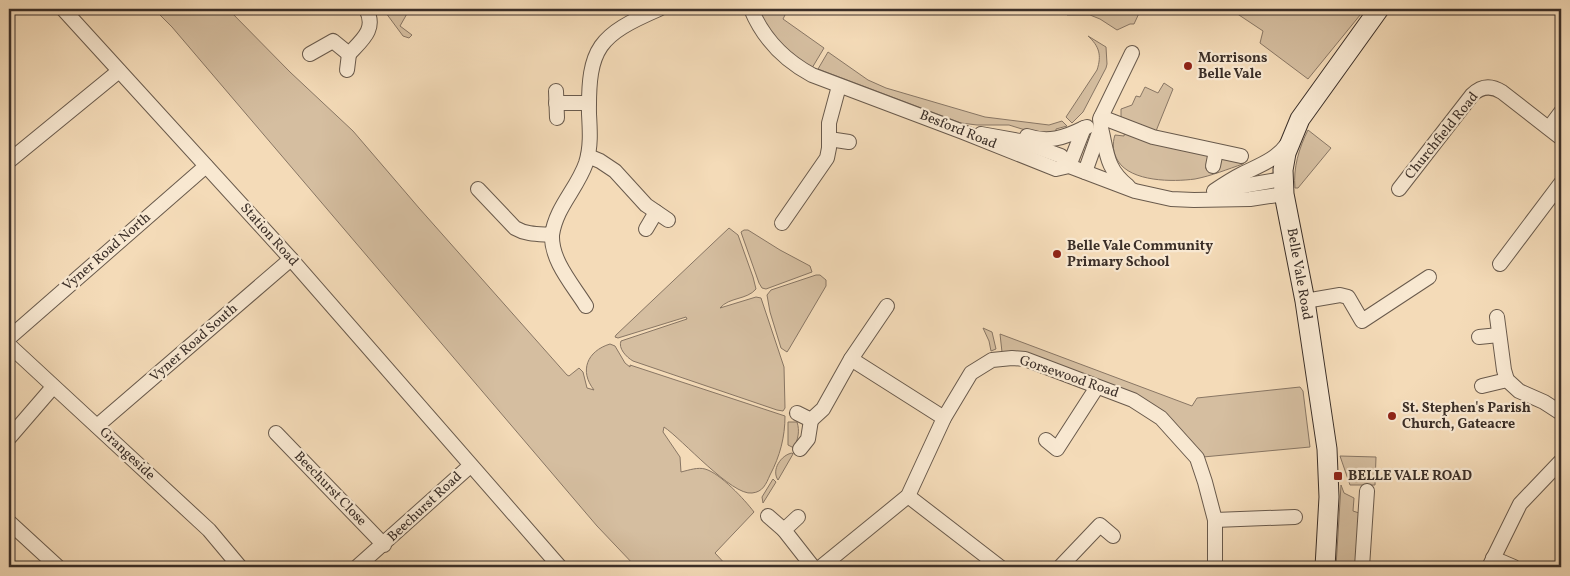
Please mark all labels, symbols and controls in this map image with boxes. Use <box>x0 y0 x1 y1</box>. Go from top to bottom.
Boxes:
place label: Morrisons Belle Vale <box>1198 49 1268 84</box>
marker: Morrisons Belle Vale <box>1182 60 1194 72</box>
street label: Churchfield Road <box>1401 88 1483 184</box>
street label: Besford Road <box>917 106 1000 154</box>
street label: Station Road <box>236 199 302 271</box>
street label: Vyner Road North <box>59 208 155 296</box>
street label: Belle Vale Road <box>1282 226 1316 322</box>
place label: Belle Vale Community Primary School <box>1067 237 1213 272</box>
marker: Belle Vale Community Primary School <box>1051 248 1063 260</box>
street label: Vyner Road South <box>146 300 242 386</box>
street label: Gorsewood Road <box>1017 351 1121 403</box>
place label: St. Stephen's Parish Church, Gateacre <box>1402 399 1531 434</box>
marker: St. Stephen's Parish Church, Gateacre <box>1386 410 1398 422</box>
street label: Grangeside <box>95 423 159 485</box>
street label: Beechurst Close <box>289 447 371 531</box>
street label: Beechurst Road <box>384 467 466 546</box>
place label: BELLE VALE ROAD <box>1348 467 1472 486</box>
marker: BELLE VALE ROAD <box>1332 470 1344 482</box>

